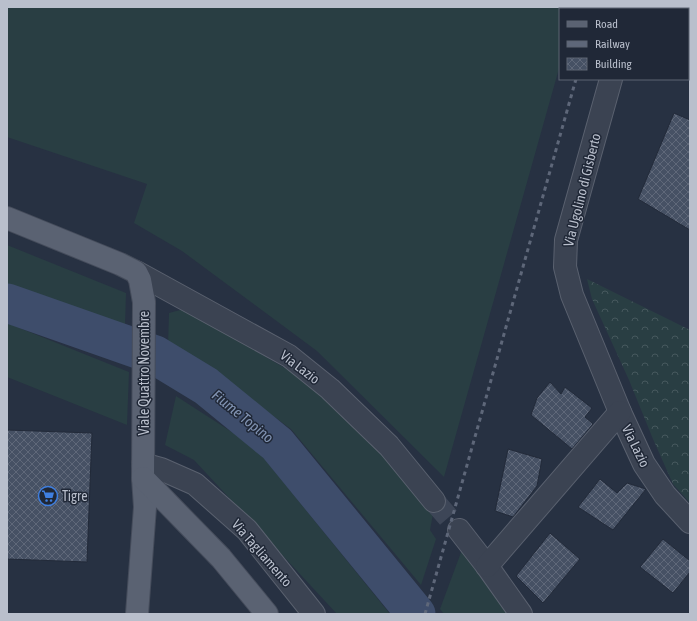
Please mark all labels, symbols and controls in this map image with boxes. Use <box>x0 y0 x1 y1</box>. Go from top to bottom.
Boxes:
legend <box>559 8 689 80</box>
text: Road <box>595 17 618 31</box>
text: Railway <box>595 37 630 51</box>
text: Building <box>595 57 633 71</box>
street label: Via Ugolino di Gisberto <box>560 132 604 248</box>
street label: Viale Quattro Novembre <box>136 311 152 435</box>
street label: Via Lazio <box>277 347 323 387</box>
water label: Fiume Topino <box>209 386 277 446</box>
street label: Via Lazio <box>619 422 653 470</box>
supermarket icon: Tigre <box>37 485 59 507</box>
place label: Tigre <box>62 488 88 504</box>
street label: Via Tagliamento <box>229 516 295 590</box>

